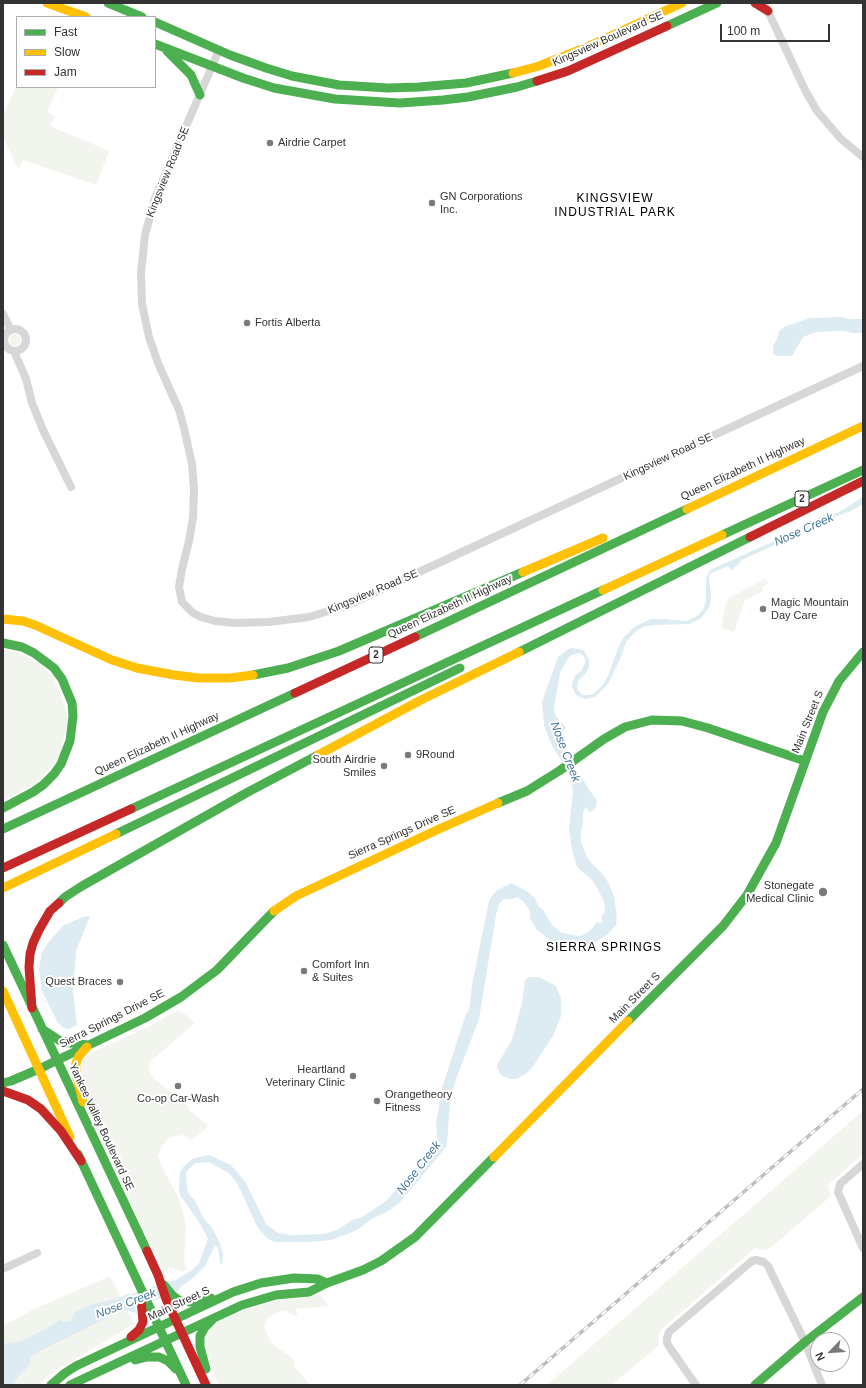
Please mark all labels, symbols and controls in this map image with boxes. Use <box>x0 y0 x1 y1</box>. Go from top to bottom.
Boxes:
street label: Kingsview Boulevard SE <box>551 9 665 69</box>
legend <box>16 16 156 88</box>
scale bar <box>722 16 832 42</box>
text: 100 m <box>727 24 760 38</box>
text: Fast <box>54 25 77 39</box>
text: Slow <box>54 45 80 59</box>
text: Jam <box>54 65 77 79</box>
street label: Kingsview Road SE <box>144 125 192 219</box>
place label: Airdrie Carpet <box>278 136 346 150</box>
marker: Airdrie Carpet <box>265 138 275 148</box>
place label: GN Corporations Inc. <box>440 190 523 216</box>
district label: KINGSVIEW INDUSTRIAL PARK <box>554 192 676 220</box>
marker: GN Corporations Inc. <box>427 198 437 208</box>
place label: Fortis Alberta <box>255 316 320 330</box>
marker: Fortis Alberta <box>242 318 252 328</box>
street label: Kingsview Road SE <box>621 431 715 483</box>
street label: Queen Elizabeth II Highway <box>679 434 807 504</box>
road number: 2 <box>795 491 809 507</box>
water label: Nose Creek <box>772 511 836 549</box>
street label: Kingsview Road SE <box>326 567 420 617</box>
street label: Queen Elizabeth II Highway <box>386 572 514 642</box>
place label: Magic Mountain Day Care <box>771 596 849 622</box>
marker: Magic Mountain Day Care <box>758 604 768 614</box>
road number: 2 <box>369 647 383 663</box>
street label: Main Street S <box>789 689 827 755</box>
street label: Queen Elizabeth II Highway <box>93 709 221 779</box>
water label: Nose Creek <box>547 720 583 784</box>
place label: 9Round <box>416 748 455 762</box>
marker: 9Round <box>403 750 413 760</box>
place label: South Airdrie Smiles <box>312 753 376 779</box>
marker: South Airdrie Smiles <box>379 761 389 771</box>
street label: Sierra Springs Drive SE <box>346 803 458 863</box>
place label: Stonegate Medical Clinic <box>746 879 814 905</box>
marker: Stonegate Medical Clinic <box>817 886 829 898</box>
district label: SIERRA SPRINGS <box>546 941 662 955</box>
place label: Comfort Inn & Suites <box>312 958 369 984</box>
marker: Comfort Inn & Suites <box>299 966 309 976</box>
street label: Main Street S <box>607 970 663 1026</box>
place label: Quest Braces <box>45 975 112 989</box>
marker: Quest Braces <box>115 977 125 987</box>
street label: Sierra Springs Drive SE <box>57 987 167 1051</box>
street label: Yankee Valley Boulevard SE <box>66 1061 136 1193</box>
place label: Heartland Veterinary Clinic <box>266 1063 345 1089</box>
marker: Heartland Veterinary Clinic <box>348 1071 358 1081</box>
marker: Co-op Car-Wash <box>173 1081 183 1091</box>
place label: Orangetheory Fitness <box>385 1088 452 1114</box>
place label: Co-op Car-Wash <box>137 1092 219 1106</box>
marker: Orangetheory Fitness <box>372 1096 382 1106</box>
water label: Nose Creek <box>394 1139 444 1197</box>
street label: Main Street S <box>146 1284 212 1324</box>
water label: Nose Creek <box>94 1286 158 1322</box>
north arrow <box>810 1332 850 1372</box>
text: N <box>813 1351 827 1363</box>

